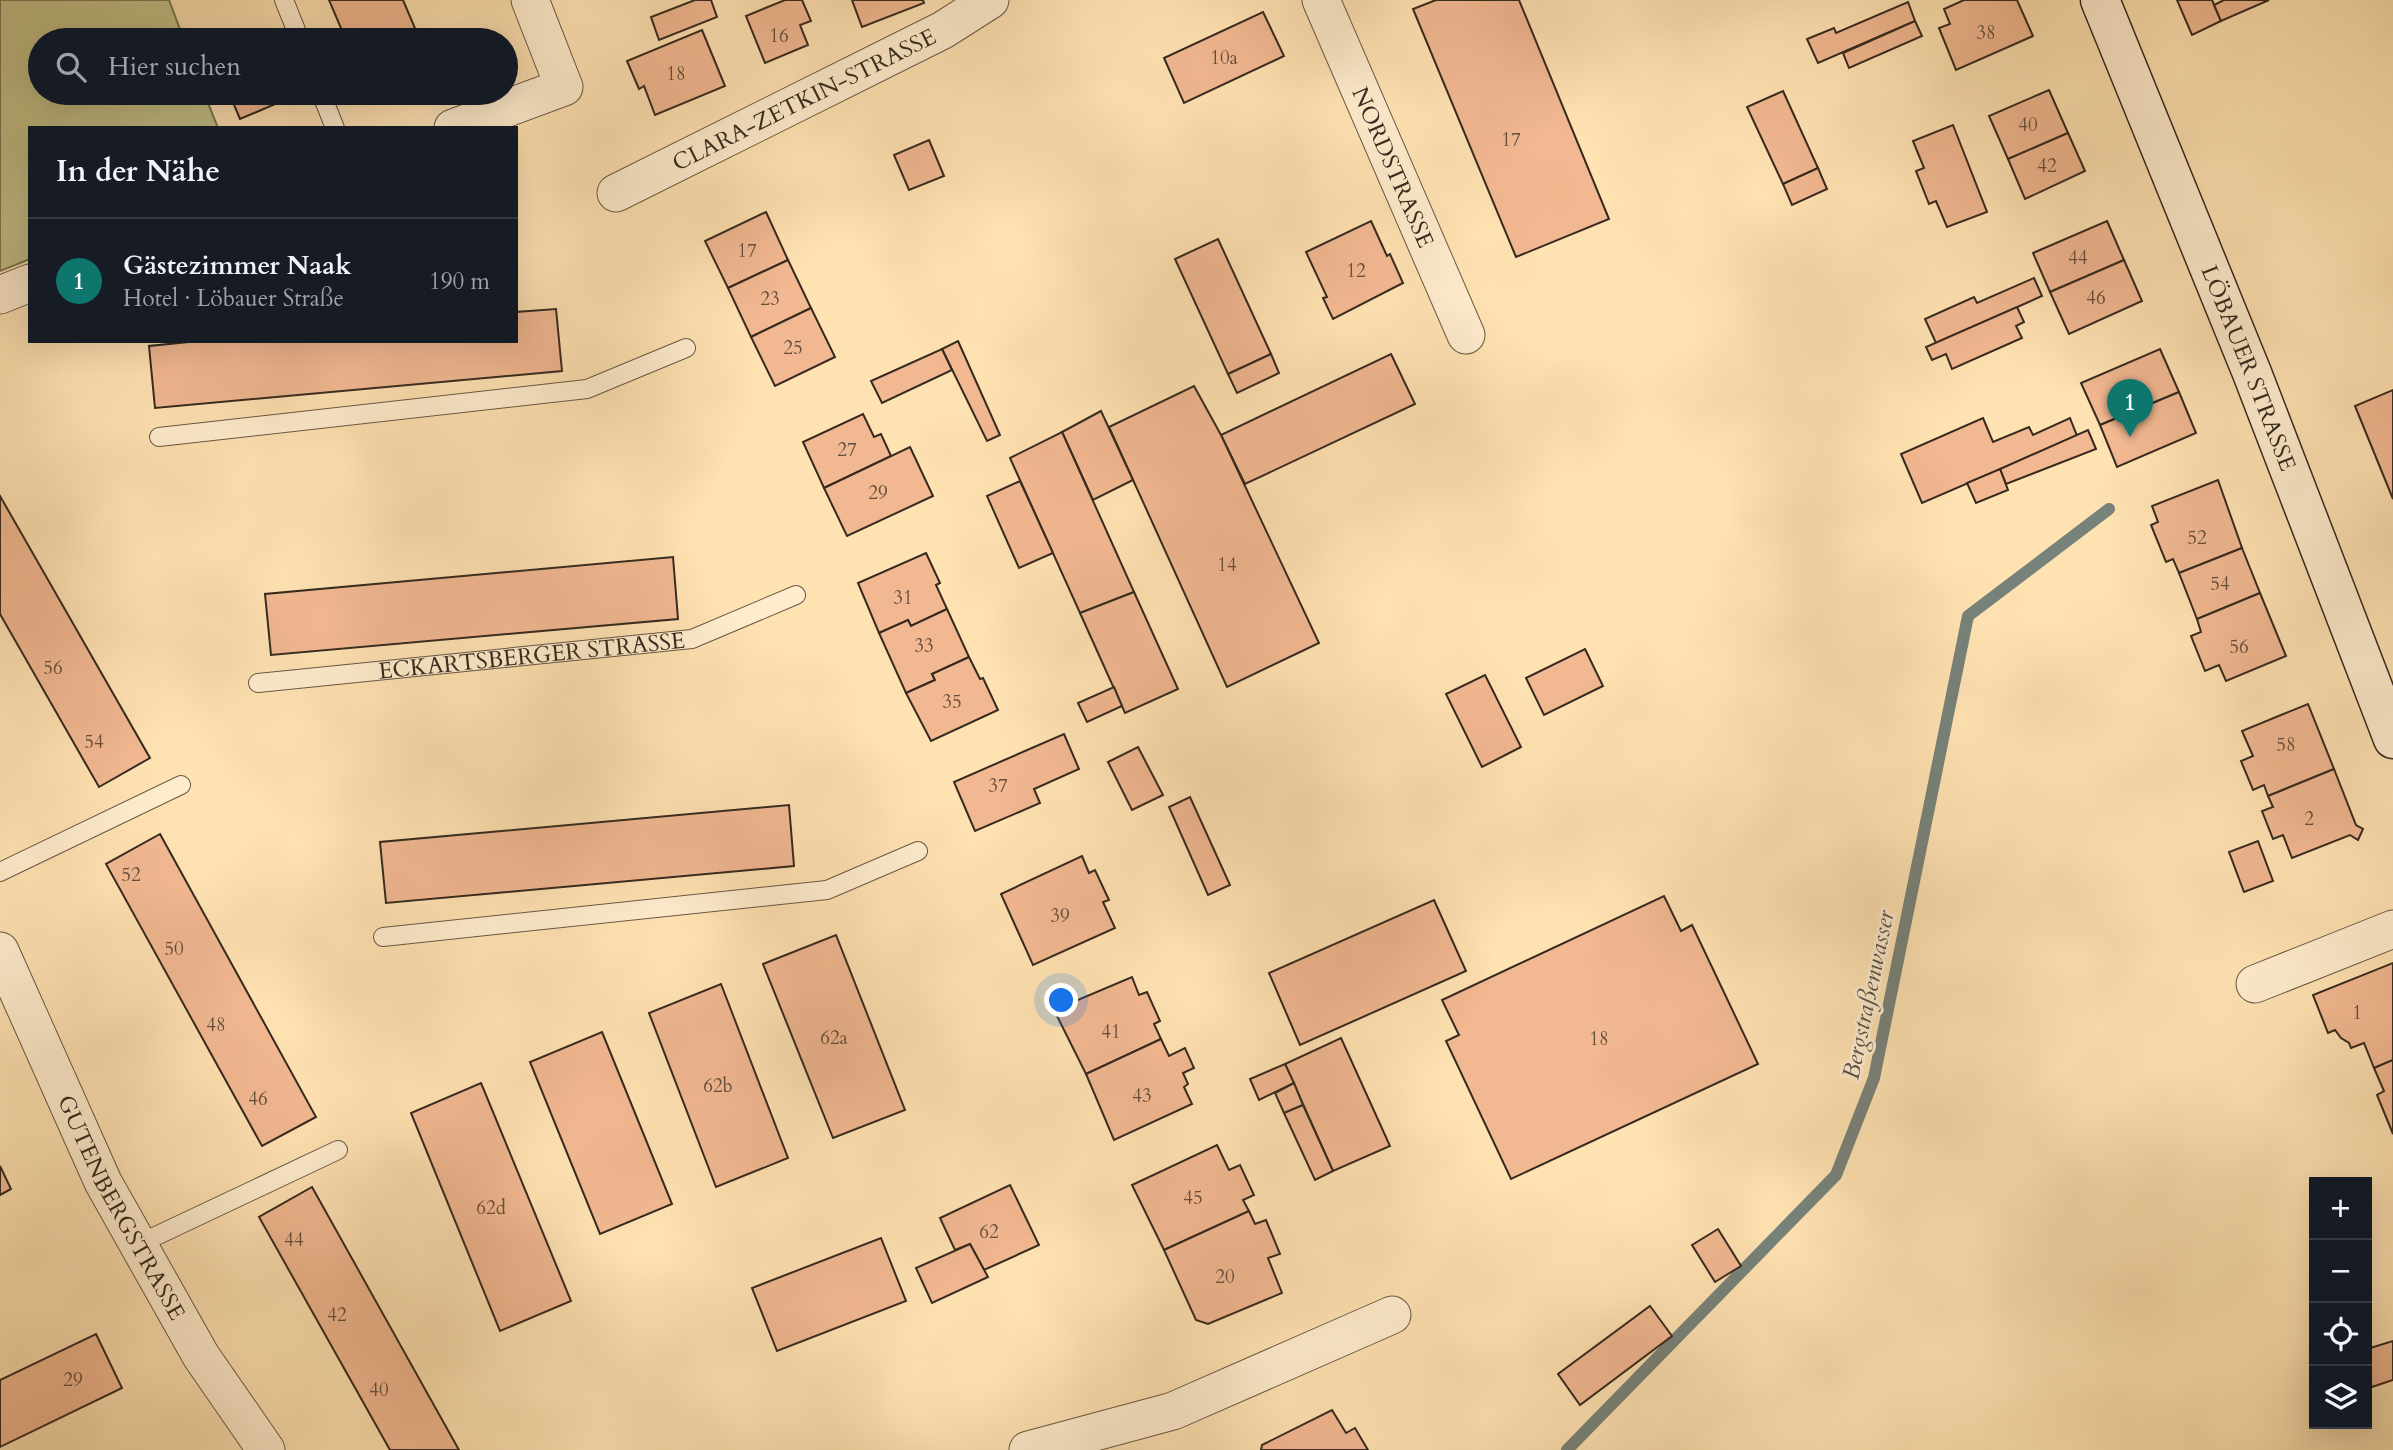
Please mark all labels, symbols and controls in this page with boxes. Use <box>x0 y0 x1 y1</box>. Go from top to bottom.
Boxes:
house number: 38 <box>1976 20 1996 46</box>
street label: CLARA-ZETKIN-STRASSE <box>667 21 941 179</box>
house number: 16 <box>769 23 789 49</box>
search box <box>28 28 518 105</box>
house number: 10a <box>1210 45 1238 71</box>
icon: search <box>52 48 90 86</box>
text: Hier suchen <box>108 49 241 84</box>
house number: 18 <box>666 61 686 87</box>
street label: NORDSTRASSE <box>1344 82 1441 252</box>
house number: 40 <box>2018 112 2038 138</box>
house number: 17 <box>1501 127 1521 153</box>
text: In der Nähe <box>56 151 220 192</box>
house number: 42 <box>2037 153 2057 179</box>
house number: 17 <box>737 238 757 264</box>
house number: 44 <box>2068 245 2088 271</box>
text: Gästezimmer Naak <box>123 248 351 283</box>
house number: 12 <box>1346 258 1366 284</box>
street label: LÖBAUER STRASSE <box>2194 261 2303 476</box>
text: 1 <box>73 266 85 297</box>
text: 190 m <box>429 266 490 297</box>
text: Hotel · Löbauer Straße <box>123 283 344 314</box>
house number: 46 <box>2086 285 2106 311</box>
house number: 23 <box>760 286 780 312</box>
house number: 25 <box>783 335 803 361</box>
pin: 1 <box>2107 379 2153 437</box>
house number: 27 <box>837 437 857 463</box>
house number: 29 <box>868 480 888 506</box>
house number: 52 <box>2187 525 2207 551</box>
house number: 14 <box>1217 552 1237 578</box>
house number: 54 <box>2210 571 2230 597</box>
house number: 31 <box>893 585 913 611</box>
street label: ECKARTSBERGER STRASSE <box>377 625 686 687</box>
house number: 33 <box>914 633 934 659</box>
house number: 56 <box>2229 634 2249 660</box>
house number: 56 <box>43 655 63 681</box>
house number: 35 <box>942 689 962 715</box>
house number: 54 <box>84 729 104 755</box>
house number: 58 <box>2276 732 2296 758</box>
house number: 37 <box>988 773 1008 799</box>
house number: 2 <box>2304 806 2314 832</box>
house number: 52 <box>121 862 141 888</box>
house number: 39 <box>1050 903 1070 929</box>
water label: Bergstraßenwasser <box>1834 906 1903 1083</box>
house number: 50 <box>164 936 184 962</box>
your location <box>1044 983 1078 1017</box>
house number: 1 <box>2352 1000 2362 1026</box>
house number: 48 <box>206 1012 226 1038</box>
house number: 41 <box>1101 1019 1121 1045</box>
house number: 62a <box>820 1025 848 1051</box>
house number: 18 <box>1589 1026 1609 1052</box>
house number: 62b <box>703 1073 733 1099</box>
house number: 43 <box>1132 1083 1152 1109</box>
house number: 46 <box>248 1086 268 1112</box>
street label: GUTENBERGSTRASSE <box>50 1090 193 1326</box>
map controls <box>2309 1177 2372 1429</box>
button: + <box>2309 1177 2372 1240</box>
house number: 45 <box>1183 1185 1203 1211</box>
house number: 62d <box>476 1195 506 1221</box>
house number: 62 <box>979 1219 999 1245</box>
house number: 44 <box>284 1227 304 1253</box>
button: − <box>2309 1240 2372 1303</box>
house number: 20 <box>1215 1264 1235 1290</box>
house number: 42 <box>327 1302 347 1328</box>
button: locate <box>2309 1303 2372 1366</box>
button: layers <box>2309 1366 2372 1429</box>
house number: 29 <box>63 1367 83 1393</box>
house number: 40 <box>369 1377 389 1403</box>

